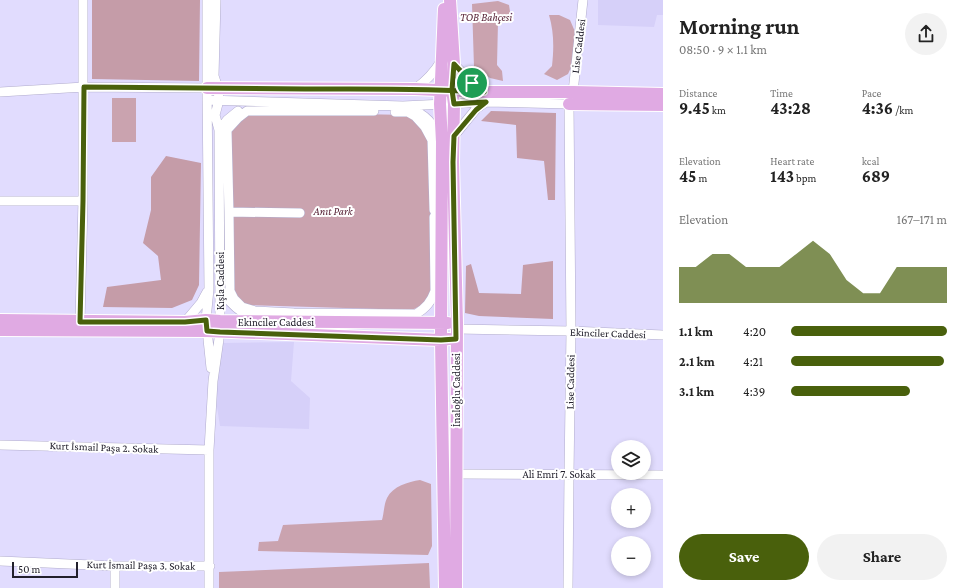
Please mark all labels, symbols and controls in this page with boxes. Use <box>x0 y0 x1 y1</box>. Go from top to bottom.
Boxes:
park label: TOB Bahçesi <box>460 11 512 24</box>
button: share <box>905 13 947 55</box>
text: Morning run <box>679 14 799 39</box>
street label: Lise Caddesi <box>569 18 587 74</box>
text: 08:50 · 9 × 1.1 km <box>679 42 767 57</box>
pin <box>455 66 489 100</box>
icon: arrive <box>461 72 483 94</box>
text: Distance <box>679 87 717 99</box>
text: Time <box>770 87 793 99</box>
text: Pace <box>862 87 881 99</box>
text: 9.45 <box>679 99 710 118</box>
text: 43:28 <box>770 99 811 118</box>
text: 4:36 <box>862 99 893 118</box>
text: km <box>710 104 726 116</box>
text: /km <box>893 104 913 116</box>
text: Elevation <box>679 155 721 167</box>
text: Heart rate <box>770 155 814 167</box>
text: kcal <box>862 155 879 167</box>
text: 45 <box>679 167 696 186</box>
text: 143 <box>770 167 794 186</box>
text: 689 <box>862 167 890 186</box>
text: m <box>696 172 707 184</box>
text: bpm <box>794 172 816 184</box>
park label: Anıt Park <box>312 205 354 217</box>
text: Elevation <box>679 212 728 227</box>
text: 167–171 m <box>897 212 947 227</box>
street label: Kışla Caddesi <box>214 252 227 310</box>
street label: Ekinciler Caddesi <box>238 316 314 328</box>
text: 1.1 km <box>679 324 713 339</box>
text: 4:20 <box>743 324 766 339</box>
street label: Ekinciler Caddesi <box>570 326 646 340</box>
street label: İnaloğlu Caddesi <box>450 353 463 427</box>
street label: Lise Caddesi <box>564 354 576 409</box>
text: 2.1 km <box>679 354 715 369</box>
text: 4:21 <box>743 354 763 369</box>
text: 3.1 km <box>679 384 714 399</box>
text: 4:39 <box>743 384 765 399</box>
street label: Kurt İsmail Paşa 2. Sokak <box>49 439 159 456</box>
map controls <box>611 440 651 576</box>
button: layers <box>611 440 651 480</box>
street label: Ali Emri 7. Sokak <box>522 468 596 480</box>
button: + <box>611 488 651 528</box>
button: Save <box>679 534 809 580</box>
button: Share <box>817 534 947 580</box>
button: − <box>611 536 651 576</box>
street label: Kurt İsmail Paşa 3. Sokak <box>87 558 196 573</box>
scale bar <box>12 560 78 579</box>
text: 50 m <box>18 563 40 575</box>

